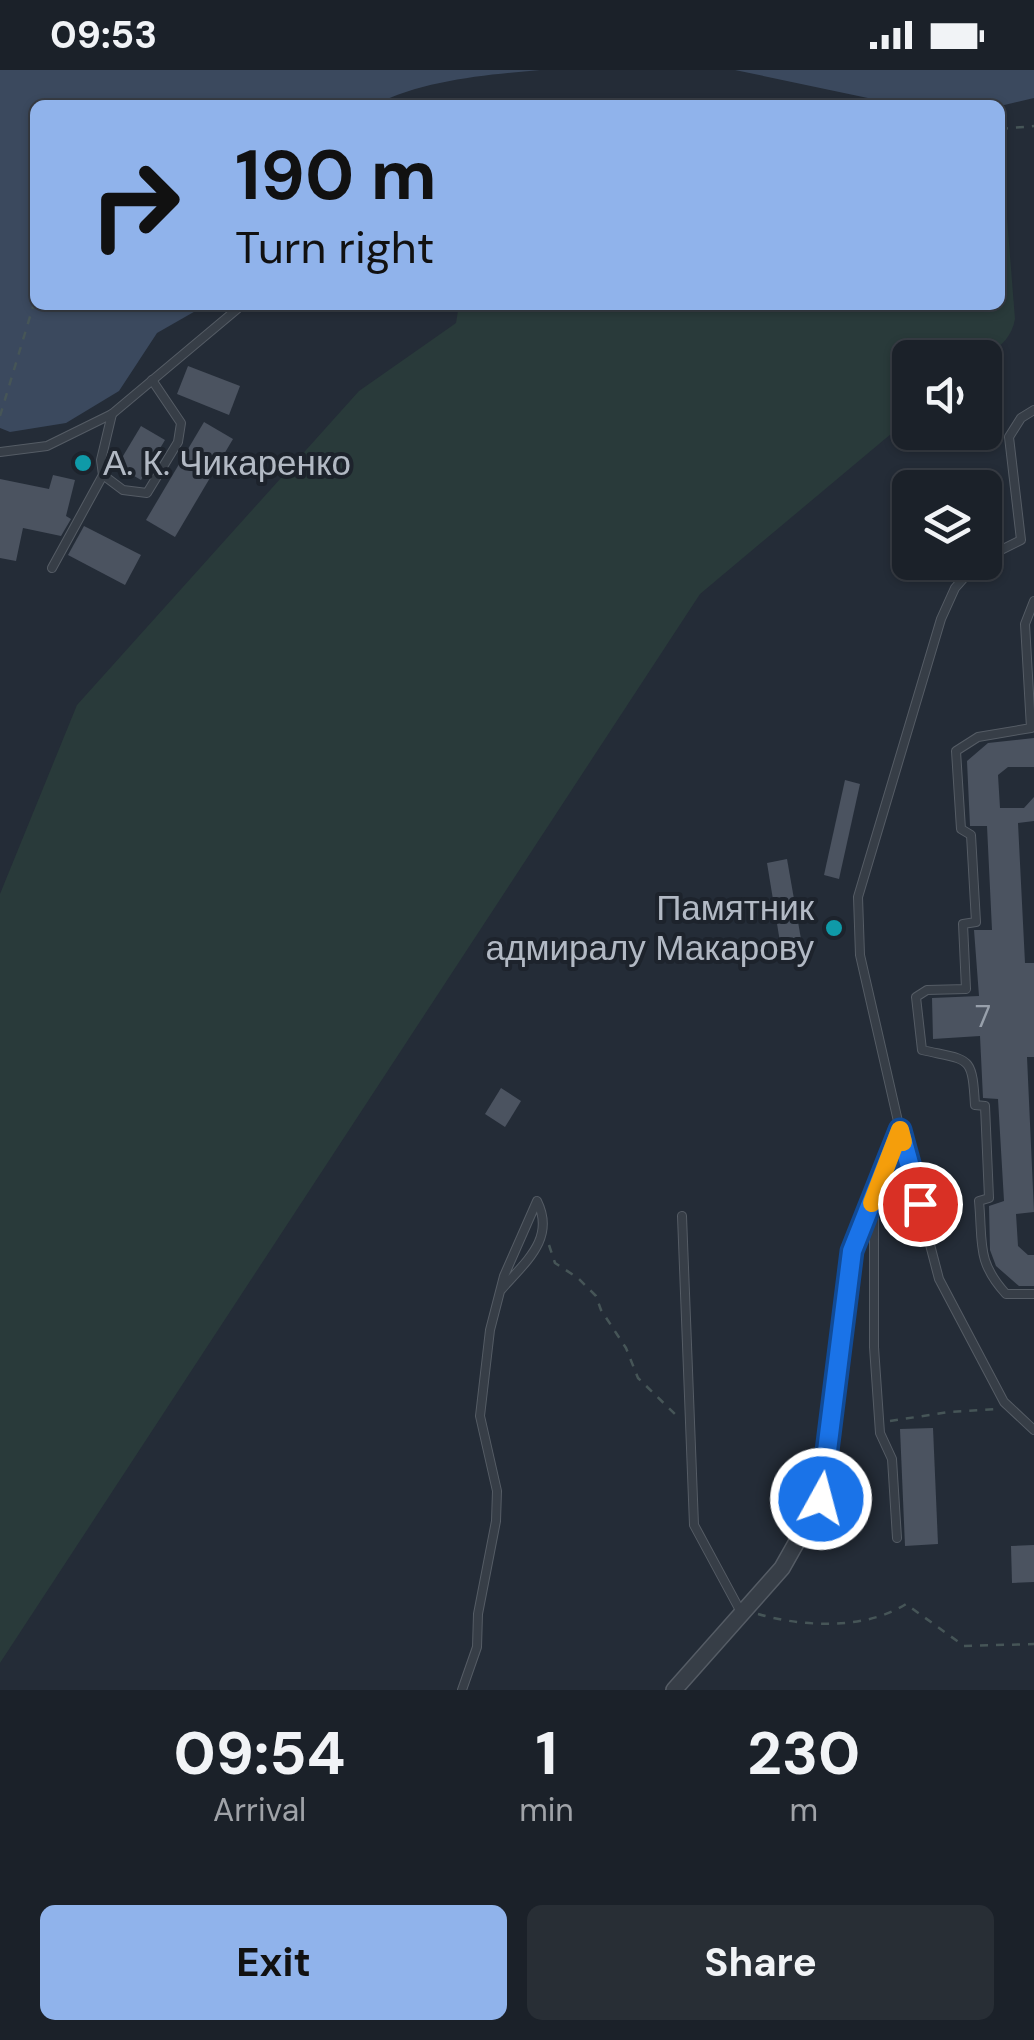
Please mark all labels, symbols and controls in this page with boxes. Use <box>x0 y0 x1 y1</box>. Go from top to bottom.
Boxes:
text: 09:53 <box>50 10 157 60</box>
text: 190 m <box>235 130 437 221</box>
icon: right <box>70 140 200 270</box>
text: Turn right <box>235 218 434 277</box>
map controls <box>892 340 1002 580</box>
button: sound <box>892 340 1002 450</box>
place label: А. К. Чикаренко <box>103 440 351 486</box>
marker: А. К. Чикаренко <box>72 452 94 474</box>
button: layers <box>892 470 1002 580</box>
place label: Памятник адмиралу Макарову <box>486 885 815 971</box>
marker: Памятник адмиралу Макарову <box>823 917 845 939</box>
house number: 7 <box>975 997 991 1036</box>
pin <box>878 1162 963 1247</box>
icon: arrive <box>893 1177 948 1232</box>
position arrow <box>769 1447 873 1551</box>
text: 09:54 <box>174 1714 346 1793</box>
text: 1 <box>535 1714 557 1793</box>
text: 230 <box>747 1714 860 1793</box>
text: Arrival <box>213 1789 306 1831</box>
text: min <box>519 1789 574 1831</box>
text: m <box>790 1789 818 1831</box>
button: Exit <box>40 1905 507 2020</box>
button: Share <box>527 1905 994 2020</box>

